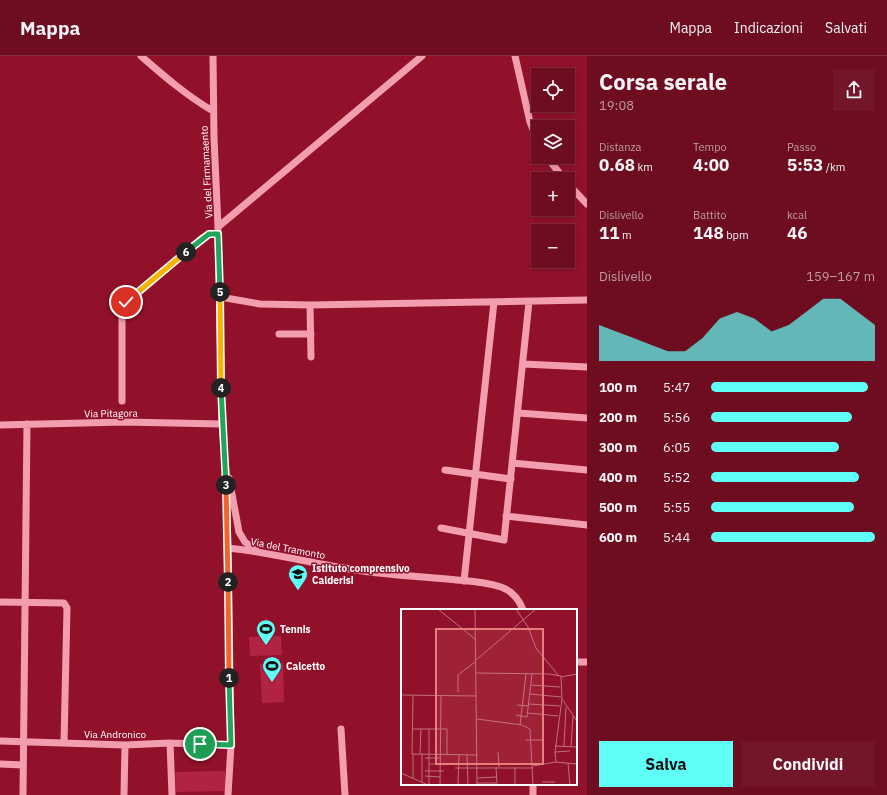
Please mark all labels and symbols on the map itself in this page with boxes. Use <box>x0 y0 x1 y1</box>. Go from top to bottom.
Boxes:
street label: Via del Firmamaento <box>198 125 215 219</box>
pin: 6 <box>176 242 196 262</box>
pin: 5 <box>210 282 230 302</box>
pin <box>109 285 143 319</box>
pin: 4 <box>211 378 231 398</box>
street label: Via Pitagora <box>84 407 139 420</box>
pin: 3 <box>216 475 236 495</box>
street label: Via del Tramonto <box>249 535 327 562</box>
place label: Istituto comprensivo Calderisi <box>312 562 410 587</box>
school or university icon: Istituto comprensivo Calderisi <box>287 563 309 591</box>
pin: 2 <box>218 572 238 592</box>
inset map <box>401 609 577 785</box>
sports icon: Tennis <box>255 618 277 646</box>
place label: Tennis <box>280 623 311 636</box>
sports icon: Calcetto <box>261 655 283 683</box>
place label: Calcetto <box>286 660 326 673</box>
pin: 1 <box>219 668 239 688</box>
pin <box>183 727 217 761</box>
street label: Via Andronico <box>84 728 146 741</box>

